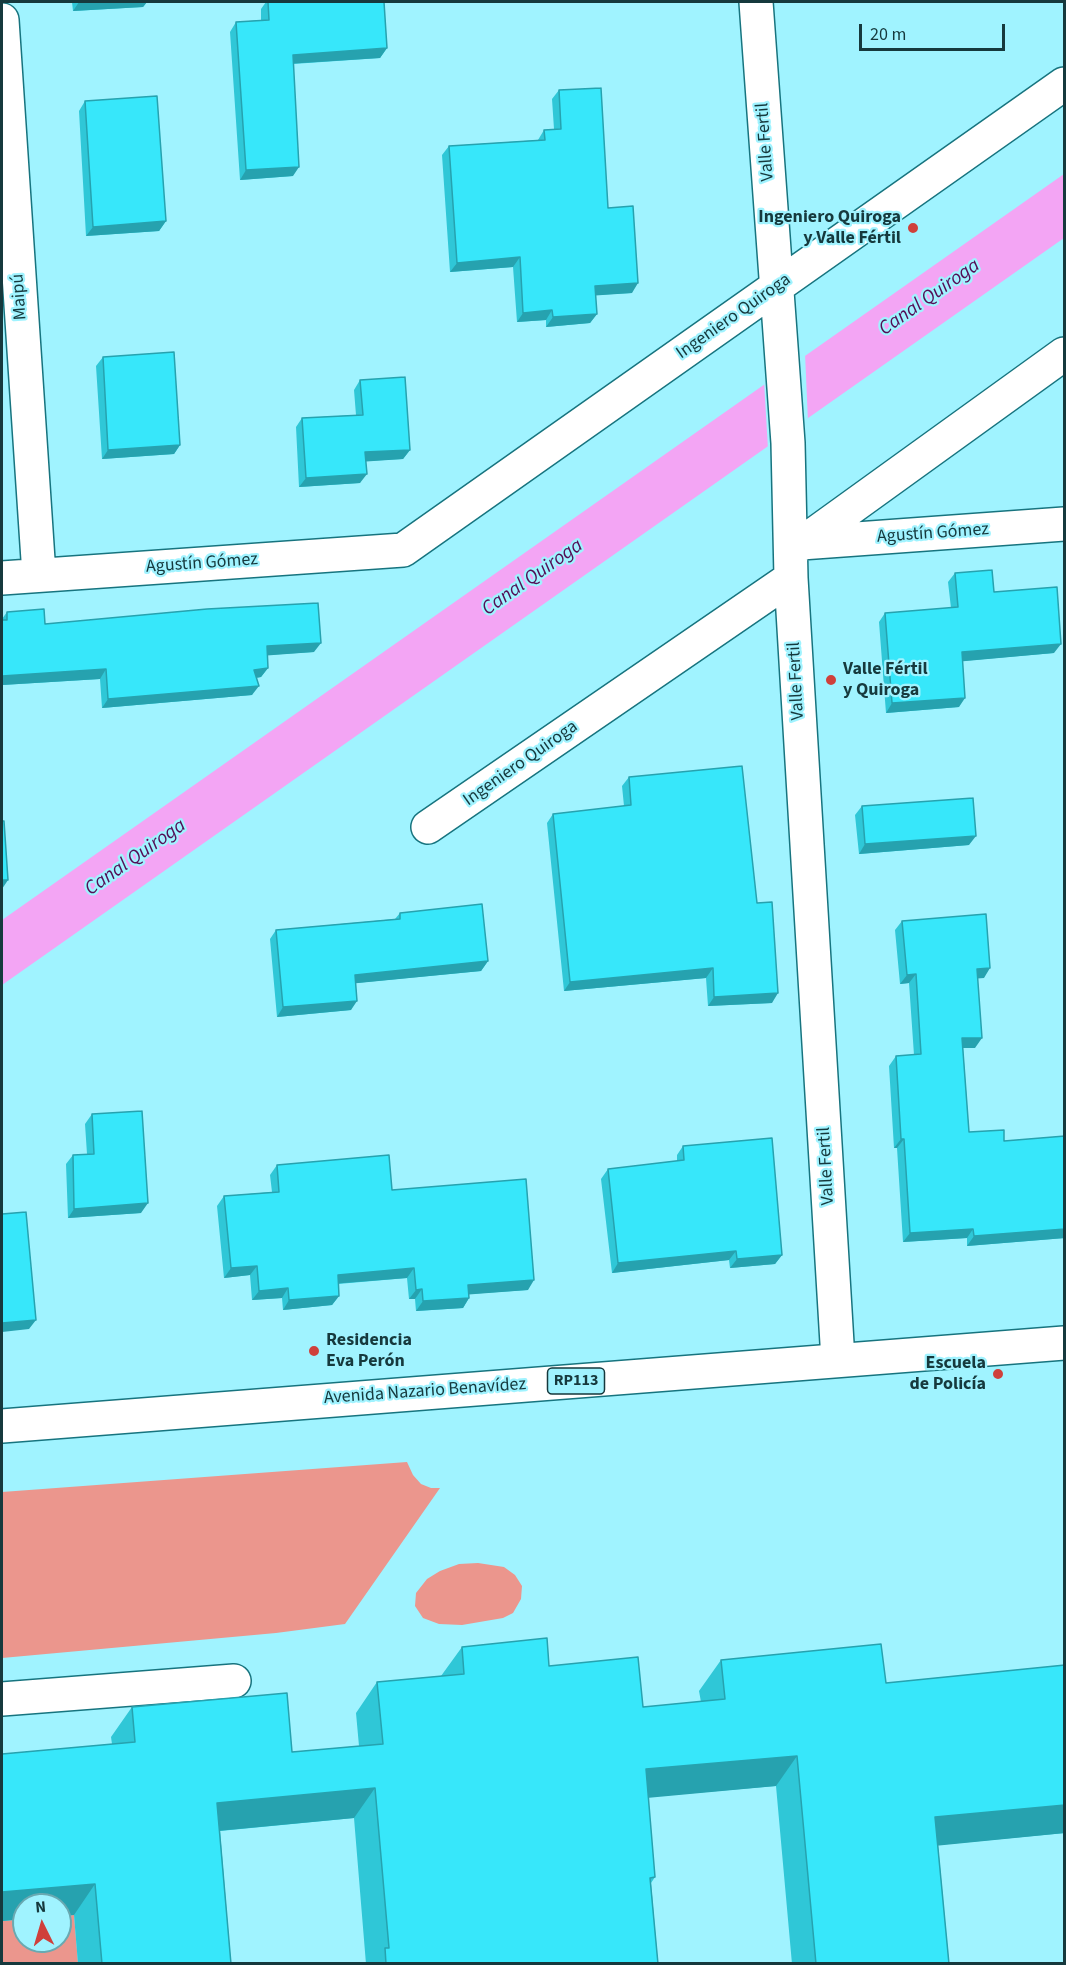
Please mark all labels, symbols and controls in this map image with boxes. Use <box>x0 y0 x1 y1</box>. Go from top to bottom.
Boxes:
scale bar <box>862 12 1008 50</box>
text: 20 m <box>870 22 906 47</box>
street label: Valle Fertil <box>752 102 780 182</box>
place label: Ingeniero Quiroga y Valle Fértil <box>758 207 901 250</box>
marker: Ingeniero Quiroga y Valle Fértil <box>906 221 920 235</box>
water label: Canal Quiroga <box>875 254 985 342</box>
street label: Ingeniero Quiroga <box>673 269 795 365</box>
street label: Maipú <box>8 273 32 321</box>
street label: Agustín Gómez <box>876 519 990 549</box>
water label: Canal Quiroga <box>478 534 588 622</box>
street label: Agustín Gómez <box>145 549 259 579</box>
street label: Valle Fertil <box>784 641 810 721</box>
place label: Valle Fértil y Quiroga <box>843 659 928 702</box>
marker: Valle Fértil y Quiroga <box>824 673 838 687</box>
street label: Ingeniero Quiroga <box>460 716 582 812</box>
water label: Canal Quiroga <box>81 814 191 902</box>
street label: Valle Fertil <box>814 1126 840 1206</box>
place label: Residencia Eva Perón <box>326 1330 412 1372</box>
marker: Residencia Eva Perón <box>307 1344 321 1358</box>
place label: Escuela de Policía <box>909 1353 986 1396</box>
marker: Escuela de Policía <box>991 1367 1005 1381</box>
road number: RP113 <box>548 1368 604 1394</box>
street label: Avenida Nazario Benavídez <box>323 1374 527 1410</box>
north arrow <box>12 1893 72 1953</box>
text: N <box>34 1896 47 1918</box>

